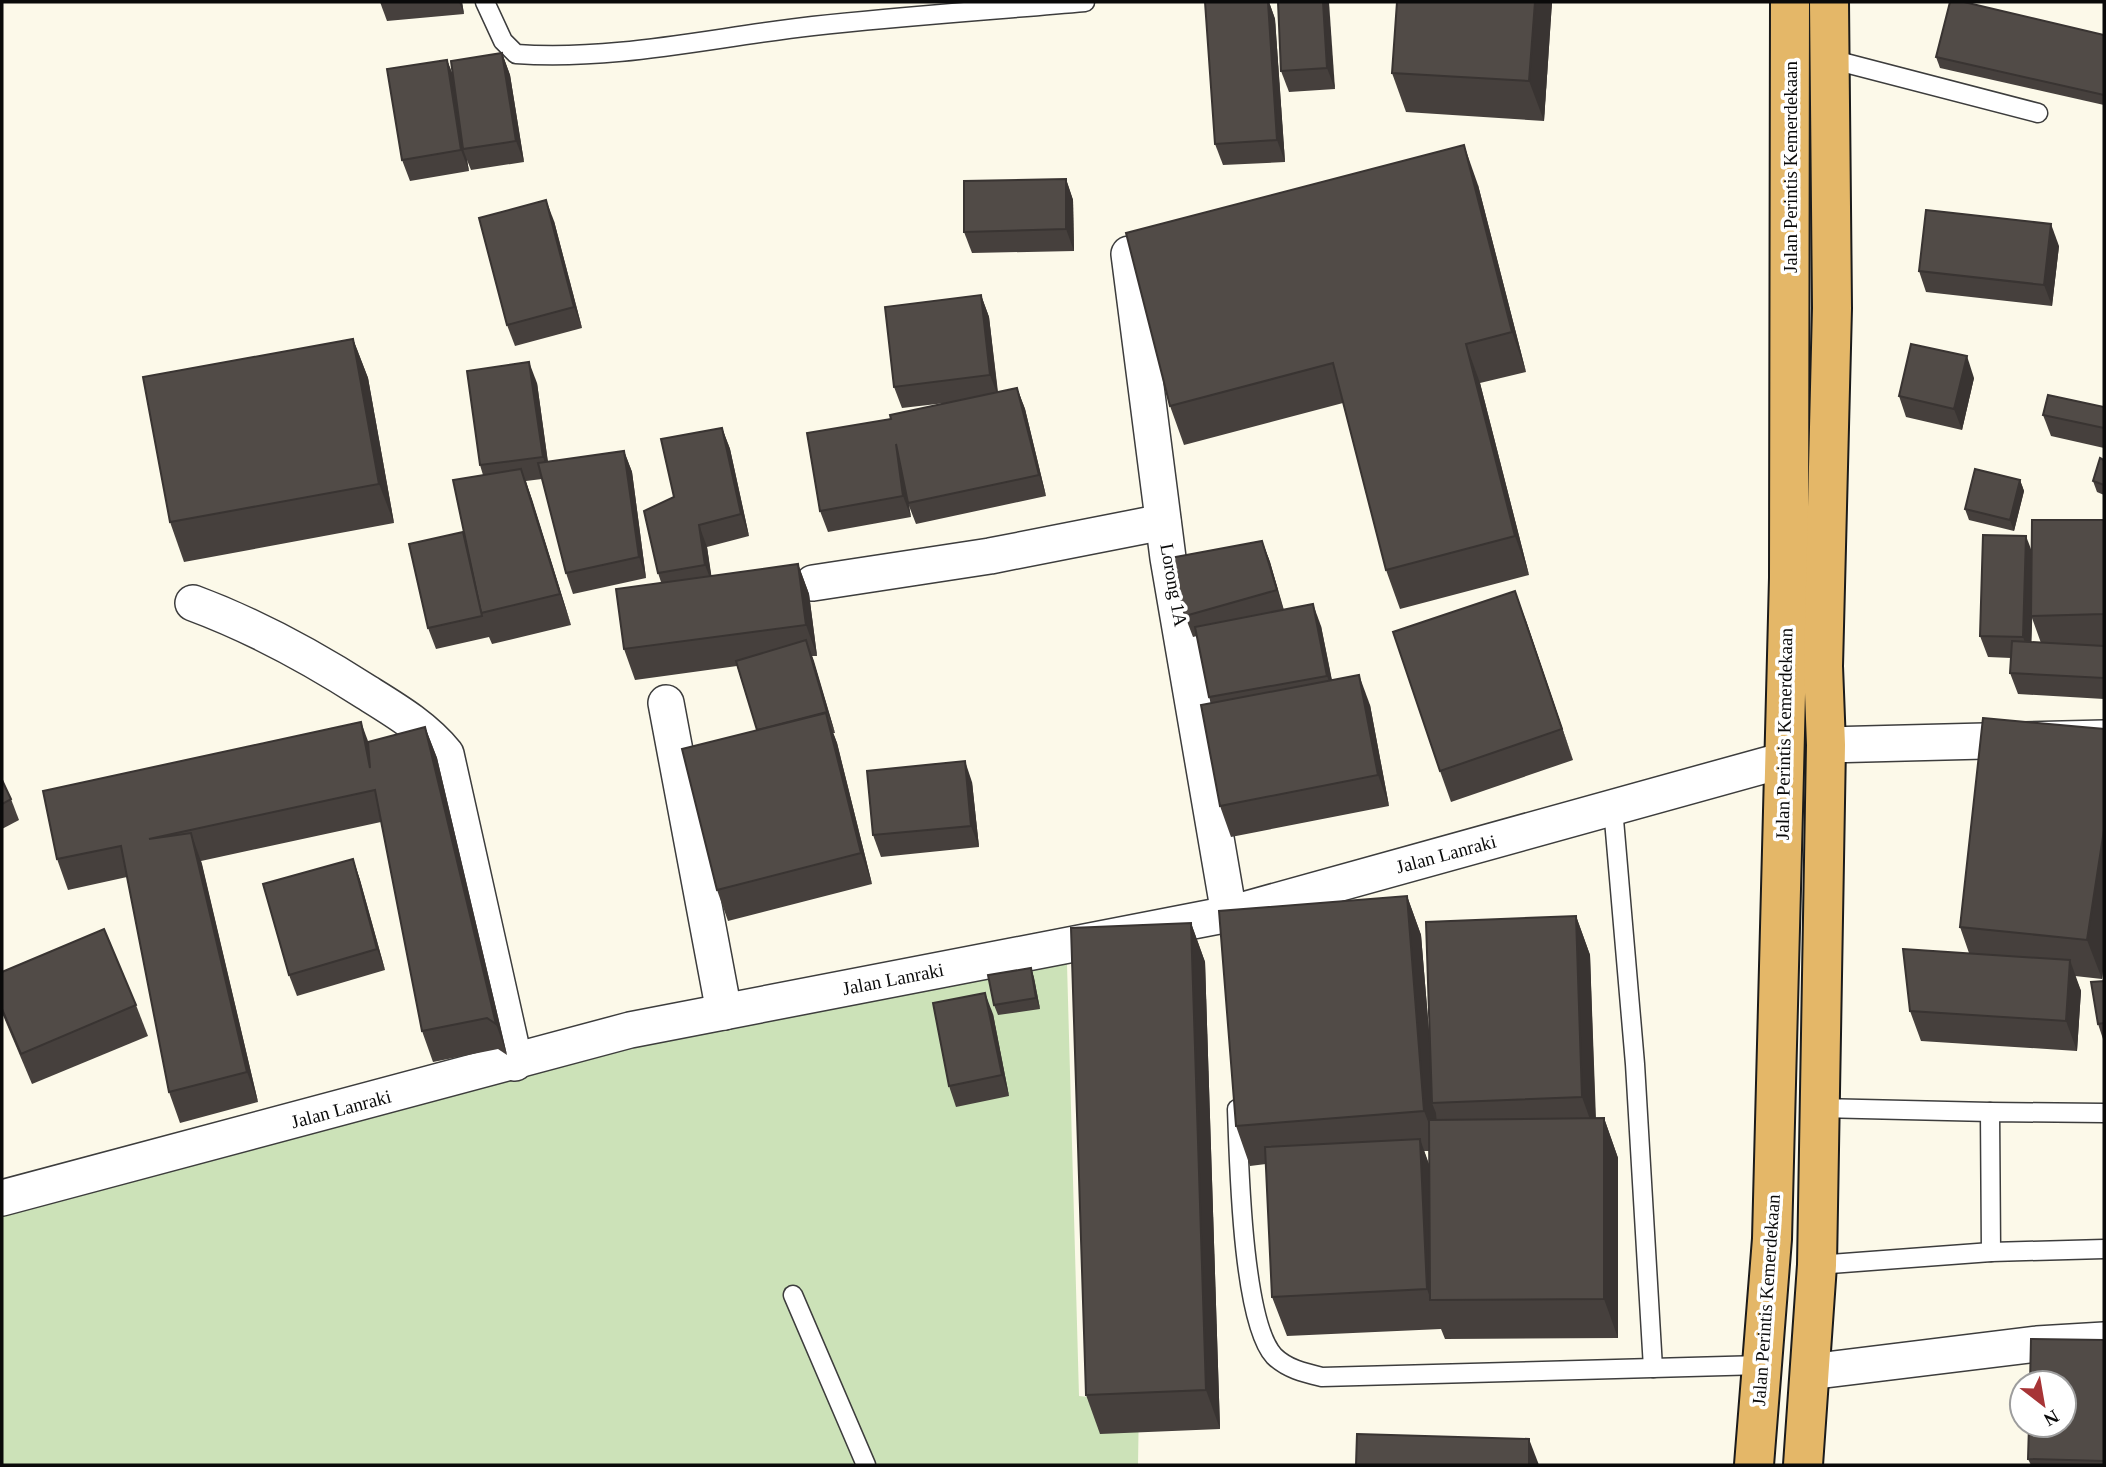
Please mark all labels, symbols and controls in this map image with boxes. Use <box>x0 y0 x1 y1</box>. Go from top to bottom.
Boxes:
street label: Jalan Perintis Kemerdekaan <box>1780 60 1801 273</box>
street label: Lorong 1A <box>1156 542 1192 628</box>
street label: Jalan Perintis Kemerdekaan <box>1772 627 1796 840</box>
street label: Jalan Lanraki <box>1394 831 1498 877</box>
street label: Jalan Lanraki <box>841 959 945 999</box>
street label: Jalan Lanraki <box>289 1086 393 1132</box>
street label: Jalan Perintis Kemerdekaan <box>1748 1193 1784 1407</box>
north arrow <box>2008 1369 2078 1439</box>
text: N <box>2040 1406 2063 1431</box>

